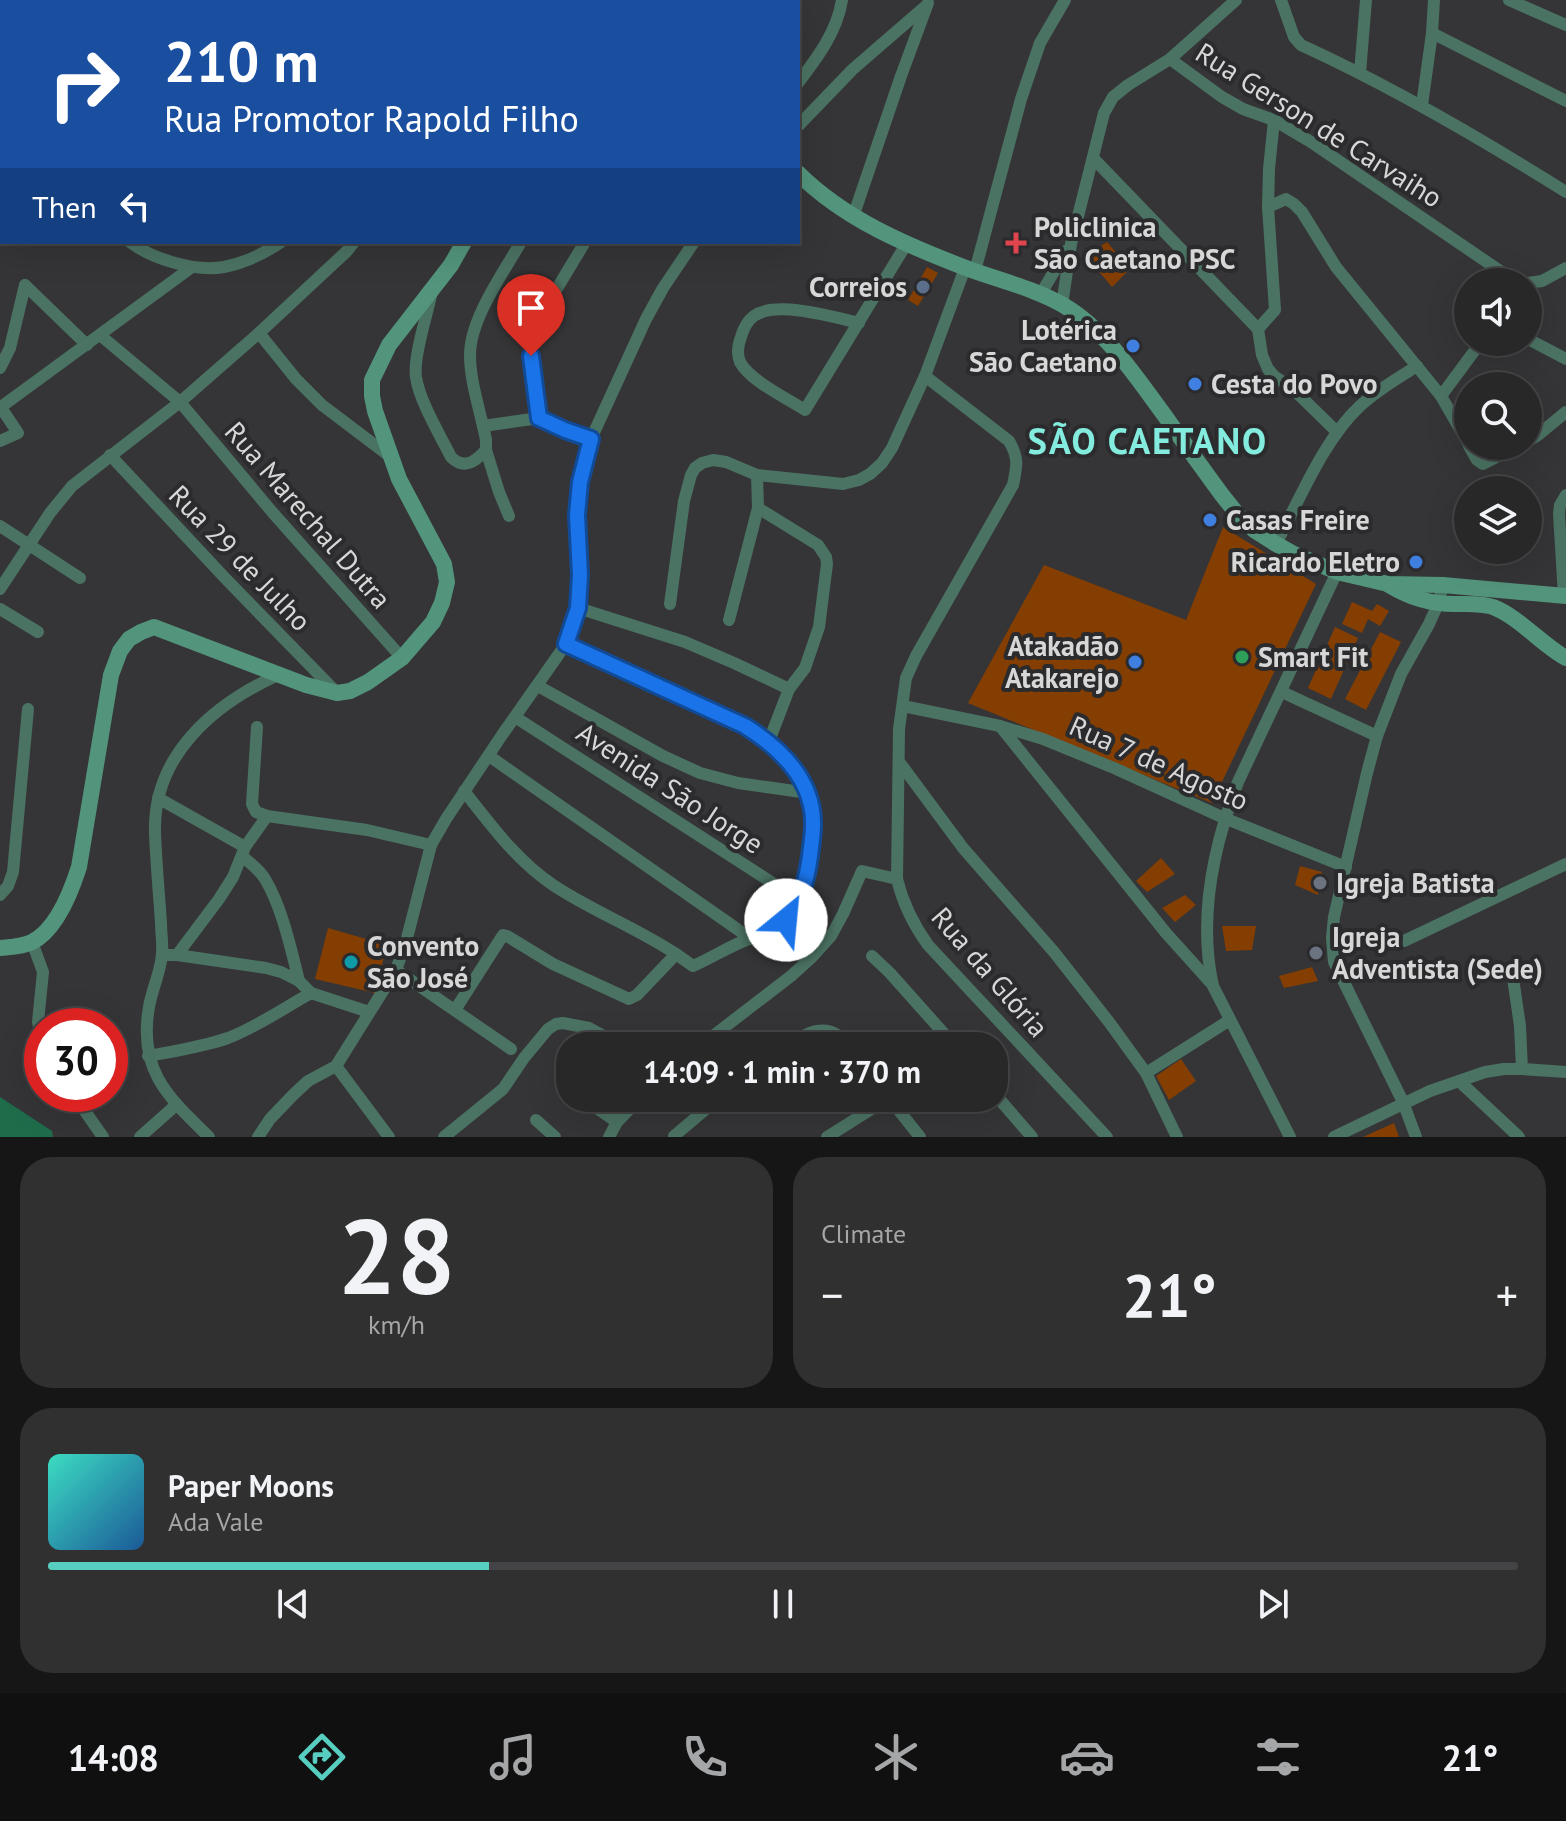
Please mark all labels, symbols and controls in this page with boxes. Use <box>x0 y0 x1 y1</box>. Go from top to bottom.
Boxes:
text: 210 m <box>164 25 319 97</box>
icon: right <box>32 32 136 136</box>
street label: Rua Gerson de Carvaiho <box>1189 34 1450 216</box>
text: Rua Promotor Rapold Filho <box>164 95 579 142</box>
icon: left <box>113 184 157 228</box>
text: Then <box>32 187 97 226</box>
place label: Policlinica São Caetano PSC <box>1034 208 1236 277</box>
marker: Policlinica São Caetano PSC <box>1005 232 1027 254</box>
place label: Correios <box>809 268 907 305</box>
map controls <box>1454 268 1542 564</box>
button: sound <box>1454 268 1542 356</box>
pin <box>497 274 565 356</box>
marker: Correios <box>914 278 932 296</box>
icon: arrive <box>509 286 553 330</box>
place label: Lotérica São Caetano <box>969 311 1117 380</box>
marker: Lotérica São Caetano <box>1124 337 1142 355</box>
place label: Cesta do Povo <box>1211 365 1378 402</box>
button: search <box>1454 372 1542 460</box>
marker: Cesta do Povo <box>1186 375 1204 393</box>
street label: Rua Marechal Dutra <box>217 413 400 616</box>
district label: SÃO CAETANO <box>1028 417 1268 464</box>
button: layers <box>1454 476 1542 564</box>
street label: Rua 29 de Julho <box>161 477 319 639</box>
place label: Casas Freire <box>1226 501 1370 538</box>
marker: Casas Freire <box>1201 511 1219 529</box>
place label: Ricardo Eletro <box>1231 543 1400 580</box>
marker: Ricardo Eletro <box>1407 553 1425 571</box>
place label: Atakadão Atakarejo <box>1005 627 1119 696</box>
place label: Smart Fit <box>1258 638 1369 675</box>
marker: Smart Fit <box>1233 648 1251 666</box>
marker: Atakadão Atakarejo <box>1126 653 1144 671</box>
street label: Rua 7 de Agosto <box>1064 707 1254 818</box>
street label: Avenida São Jorge <box>570 713 771 862</box>
place label: Igreja Batista <box>1336 864 1495 901</box>
marker: Igreja Batista <box>1311 874 1329 892</box>
position arrow <box>744 878 828 962</box>
street label: Rua da Glória <box>924 899 1057 1044</box>
place label: Igreja Adventista (Sede) <box>1332 918 1543 987</box>
place label: Convento São José <box>367 927 479 996</box>
marker: Igreja Adventista (Sede) <box>1307 944 1325 962</box>
marker: Convento São José <box>342 953 360 971</box>
speed limit sign: 30 <box>24 1008 128 1112</box>
text: 14:09 · 1 min · 370 m <box>643 1052 921 1091</box>
text: 28 <box>338 1188 455 1323</box>
text: Climate <box>821 1217 906 1250</box>
text: 21° <box>1122 1256 1217 1334</box>
text: − <box>821 1266 843 1323</box>
text: + <box>1496 1266 1518 1323</box>
text: km/h <box>368 1308 425 1341</box>
text: Paper Moons <box>168 1466 334 1505</box>
text: Ada Vale <box>168 1505 263 1538</box>
icon: previous <box>271 1582 315 1626</box>
icon: pause <box>761 1582 805 1626</box>
icon: next <box>1251 1582 1295 1626</box>
icon: directions <box>294 1729 350 1785</box>
icon: music <box>485 1729 541 1785</box>
icon: phone <box>677 1729 733 1785</box>
icon: climate <box>868 1729 924 1785</box>
icon: car <box>1059 1729 1115 1785</box>
icon: filters <box>1250 1729 1306 1785</box>
text: 14:08 <box>68 1734 159 1781</box>
text: 21° <box>1442 1734 1498 1781</box>

